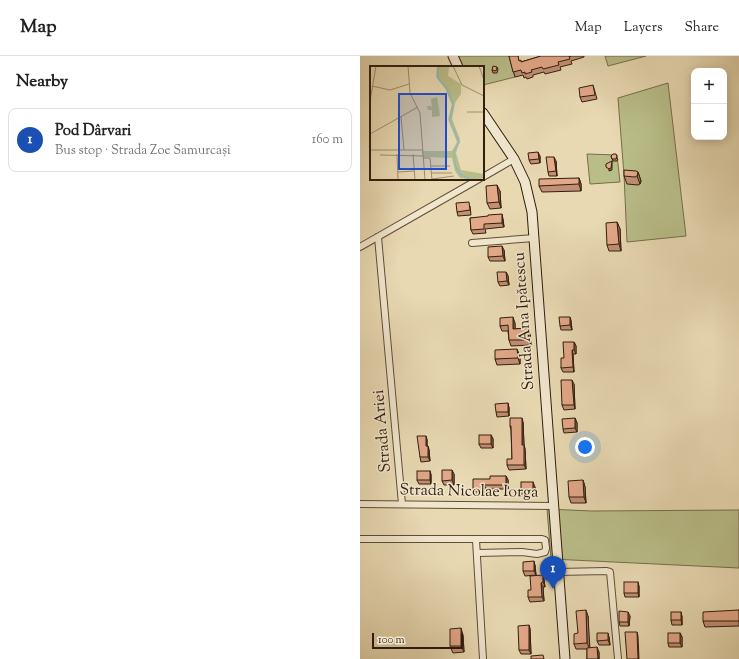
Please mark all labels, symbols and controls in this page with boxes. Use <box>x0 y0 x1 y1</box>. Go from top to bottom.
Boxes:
text: Map <box>20 14 57 41</box>
text: Map <box>575 18 602 38</box>
text: Layers <box>624 18 662 38</box>
text: Share <box>684 18 719 38</box>
inset map <box>370 66 484 180</box>
map controls <box>691 68 727 140</box>
button: + <box>691 68 727 104</box>
text: Nearby <box>16 70 68 94</box>
button: − <box>691 104 727 140</box>
text: Pod Dârvari <box>55 121 131 142</box>
text: 1 <box>28 131 32 149</box>
text: 160 m <box>312 131 343 149</box>
text: Bus stop · Strada Zoe Samurcași <box>55 142 231 160</box>
street label: Strada Ana Ipătescu <box>509 251 541 391</box>
street label: Strada Ariei <box>368 388 398 473</box>
your location <box>575 437 595 457</box>
street label: Strada Nicolae Iorga <box>399 479 539 505</box>
pin: 1 <box>540 556 566 589</box>
scale bar <box>372 631 463 650</box>
text: 100 m <box>378 632 405 648</box>

